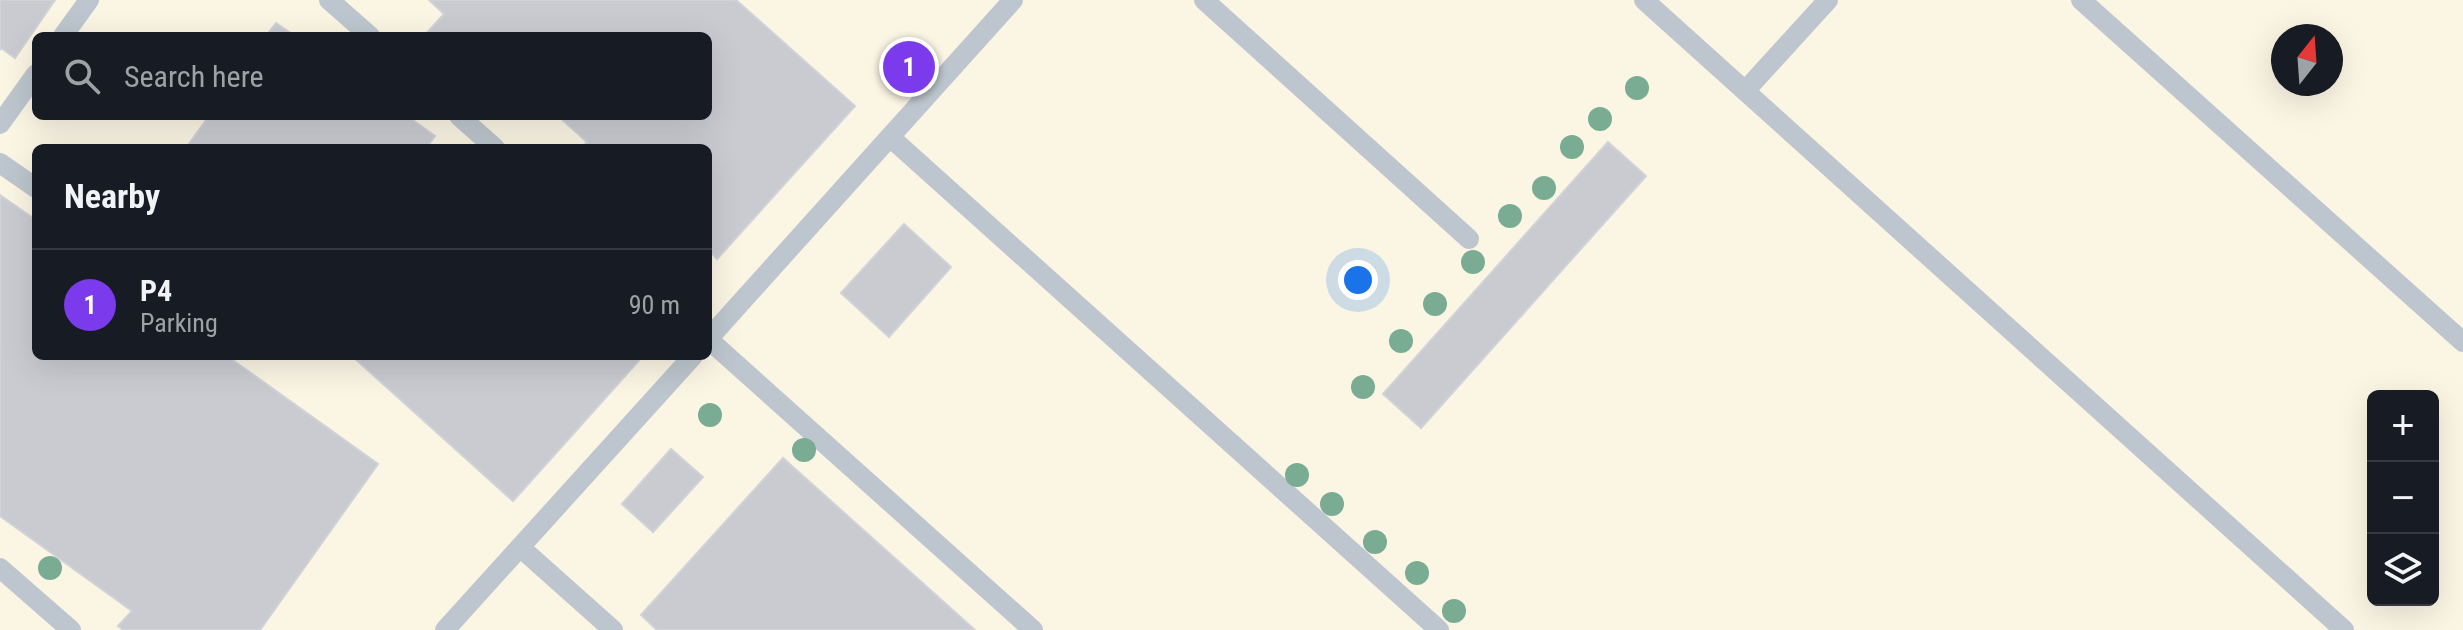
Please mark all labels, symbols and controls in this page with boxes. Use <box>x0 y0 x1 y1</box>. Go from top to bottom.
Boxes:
north arrow <box>2271 24 2343 96</box>
search box <box>32 32 712 120</box>
pin: 1 <box>883 37 935 97</box>
icon: search <box>60 54 104 98</box>
text: Search here <box>124 59 264 94</box>
text: Nearby <box>64 176 160 216</box>
your location <box>1338 260 1378 300</box>
text: P4 <box>140 273 172 308</box>
text: 1 <box>83 290 97 320</box>
text: 90 m <box>629 290 680 320</box>
text: Parking <box>140 308 218 338</box>
map controls <box>2367 390 2439 606</box>
button: + <box>2367 390 2439 462</box>
button: − <box>2367 462 2439 534</box>
button: layers <box>2367 534 2439 606</box>

